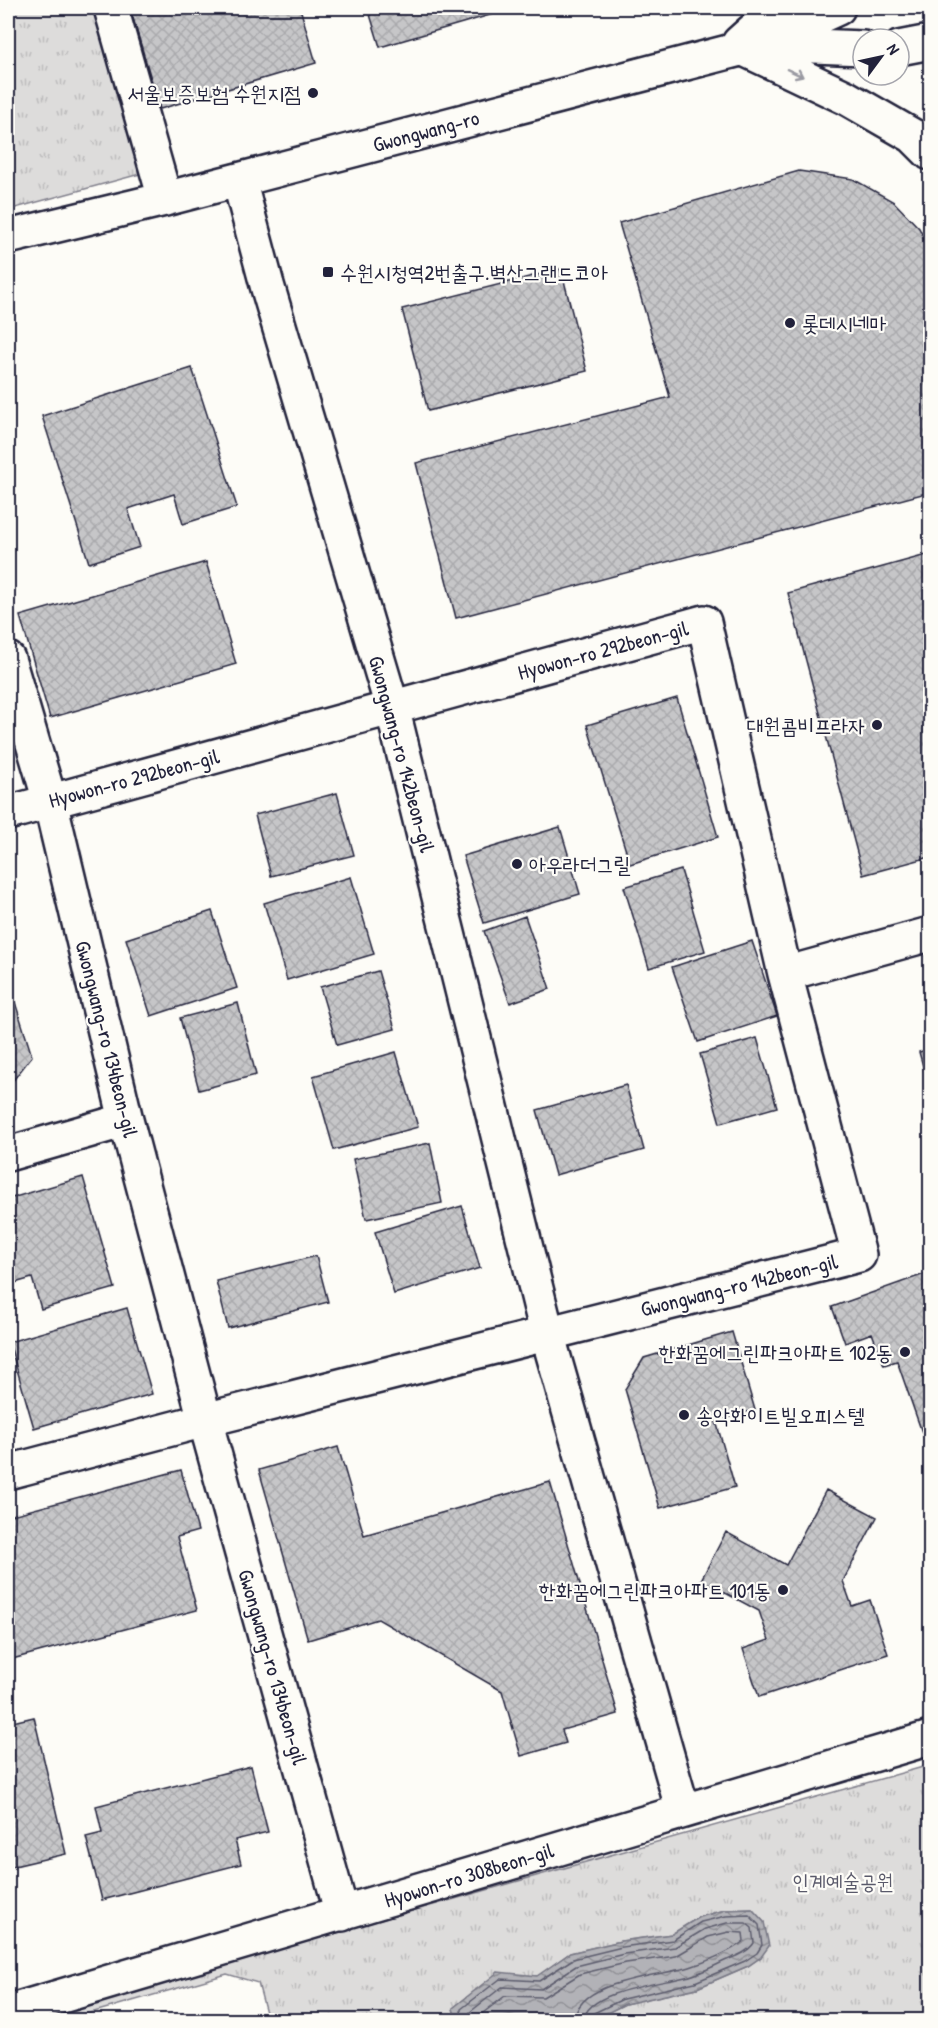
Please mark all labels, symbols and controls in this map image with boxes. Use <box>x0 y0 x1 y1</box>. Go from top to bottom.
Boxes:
north arrow <box>851 27 911 87</box>
text: N <box>882 39 905 59</box>
one-way arrow <box>785 68 803 80</box>
place label: 서울보증보험 수원지점 <box>127 79 301 108</box>
marker: 서울보증보험 수원지점 <box>306 86 320 100</box>
street label: Gwongwang-ro <box>370 103 482 159</box>
place label: 수원시청역2번출구.벽산그랜드코아 <box>340 258 608 287</box>
marker: 수원시청역2번출구.벽산그랜드코아 <box>321 265 335 279</box>
place label: 롯데시네마 <box>802 309 887 338</box>
marker: 롯데시네마 <box>783 316 797 330</box>
street label: Hyowon-ro 292beon-gil <box>515 613 692 687</box>
street label: Gwongwang-ro 142beon-gil <box>362 653 442 856</box>
place label: 대원콤비프라자 <box>747 711 865 740</box>
marker: 대원콤비프라자 <box>870 718 884 732</box>
street label: Hyowon-ro 292beon-gil <box>46 741 223 815</box>
place label: 아우라더그릴 <box>529 850 630 879</box>
marker: 아우라더그릴 <box>510 857 524 871</box>
street label: Gwongwang-ro 134beon-gil <box>69 938 146 1141</box>
street label: Gwongwang-ro 142beon-gil <box>637 1246 841 1324</box>
place label: 한화꿈에그린파크아파트 102동 <box>659 1338 893 1367</box>
marker: 한화꿈에그린파크아파트 102동 <box>898 1345 912 1359</box>
place label: 송악화이트빌오피스텔 <box>696 1401 865 1430</box>
marker: 송악화이트빌오피스텔 <box>677 1408 691 1422</box>
street label: Gwongwang-ro 134beon-gil <box>231 1566 315 1768</box>
place label: 한화꿈에그린파크아파트 101동 <box>539 1576 771 1605</box>
marker: 한화꿈에그린파크아파트 101동 <box>776 1583 790 1597</box>
street label: Hyowon-ro 308beon-gil <box>381 1835 558 1915</box>
park label: 인계예술공원 <box>792 1867 894 1896</box>

